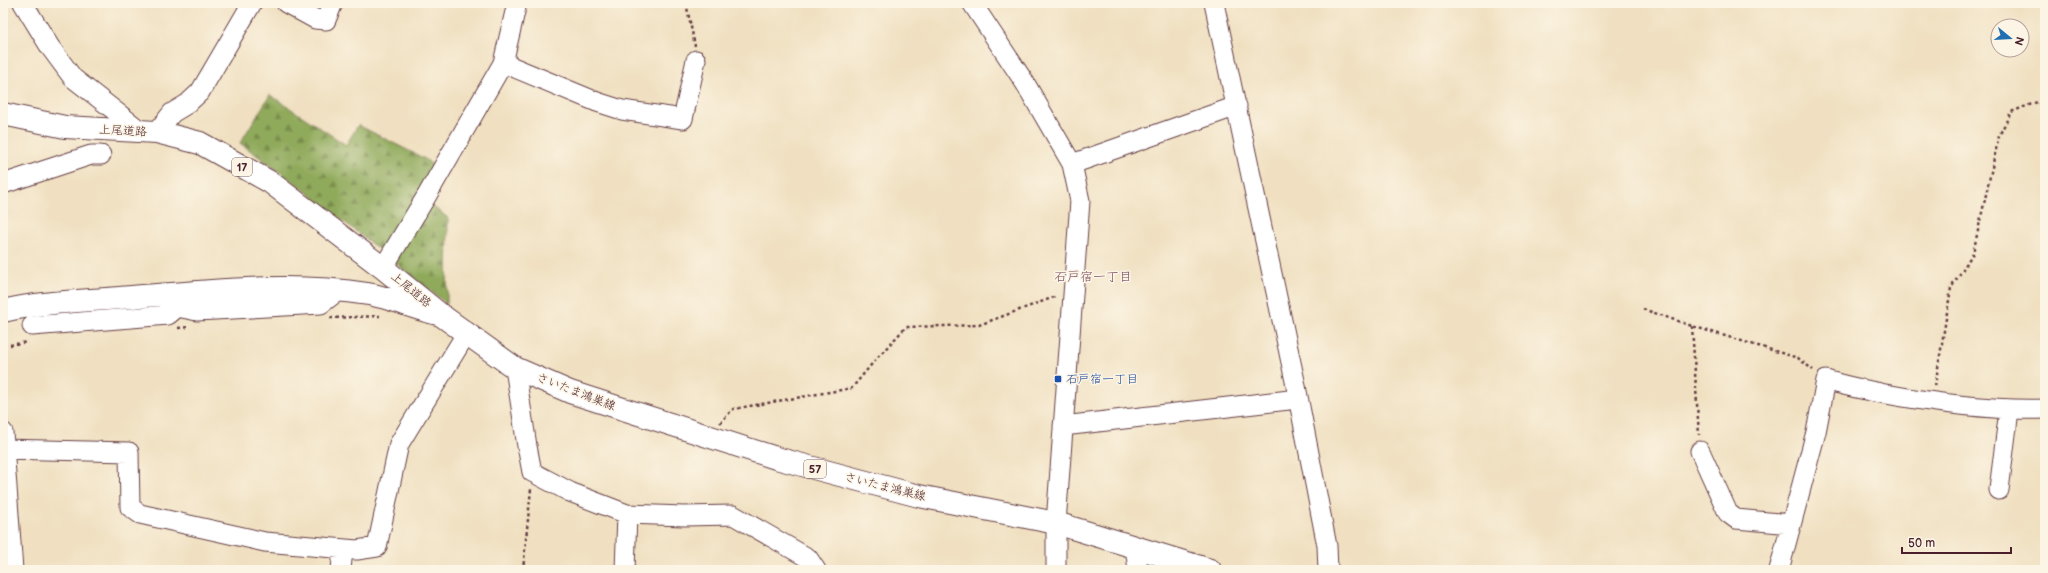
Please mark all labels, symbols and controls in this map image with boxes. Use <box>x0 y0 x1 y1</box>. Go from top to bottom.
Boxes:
north arrow <box>1990 18 2030 58</box>
text: N <box>2012 35 2026 47</box>
street label: 上尾道路 <box>99 122 147 140</box>
road number: 17 <box>232 158 252 176</box>
street label: 上尾道路 <box>388 269 434 311</box>
district label: 石戸宿一丁目 <box>1054 269 1132 285</box>
street label: さいたま鴻巣線 <box>534 370 618 414</box>
place label: 石戸宿一丁目 <box>1066 372 1138 387</box>
marker: 石戸宿一丁目 <box>1053 374 1063 384</box>
road number: 57 <box>804 460 826 478</box>
street label: さいたま鴻巣線 <box>843 470 927 504</box>
scale bar <box>1902 529 2011 555</box>
text: 50 m <box>1908 536 1935 551</box>

